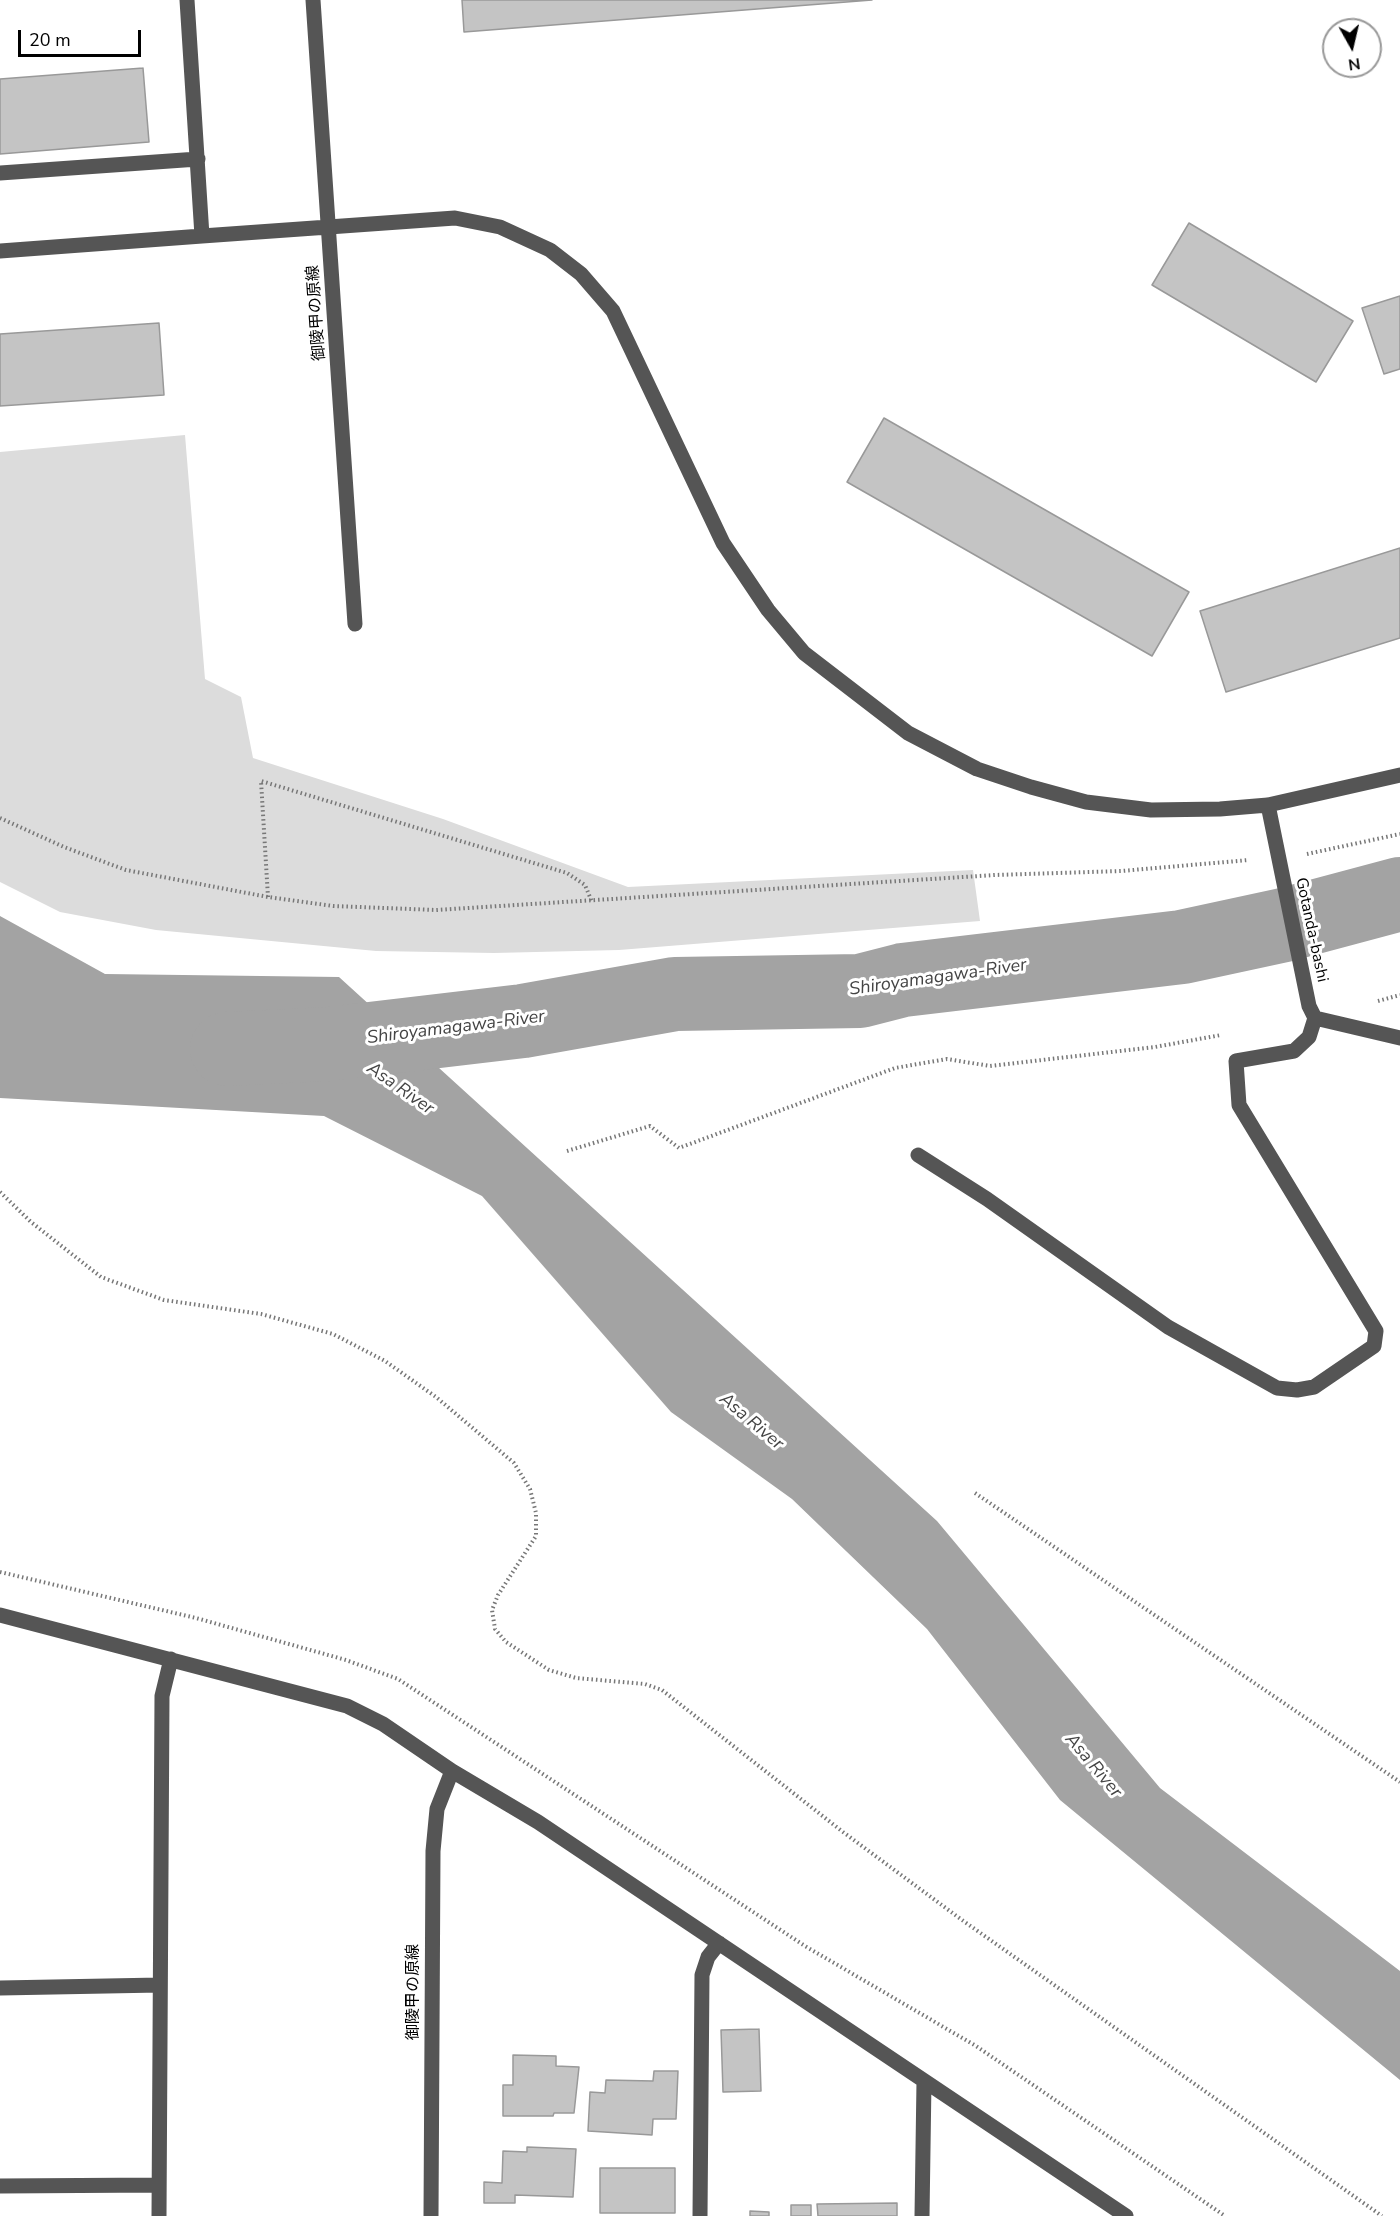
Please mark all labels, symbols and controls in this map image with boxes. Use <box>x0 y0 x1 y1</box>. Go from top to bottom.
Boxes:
scale bar <box>21 18 144 56</box>
north arrow <box>1322 18 1382 78</box>
text: 20 m <box>29 28 71 52</box>
text: N <box>1347 52 1362 76</box>
street label: 御陵甲の原線 <box>304 264 330 362</box>
street label: Gotanda-bashi <box>1291 876 1331 984</box>
water label: Shiroyamagawa-River <box>848 955 1028 1001</box>
water label: Shiroyamagawa-River <box>366 1006 546 1050</box>
water label: Asa River <box>362 1058 438 1120</box>
water label: Asa River <box>714 1389 788 1455</box>
water label: Asa River <box>1060 1729 1126 1803</box>
street label: 御陵甲の原線 <box>404 1944 424 2040</box>

